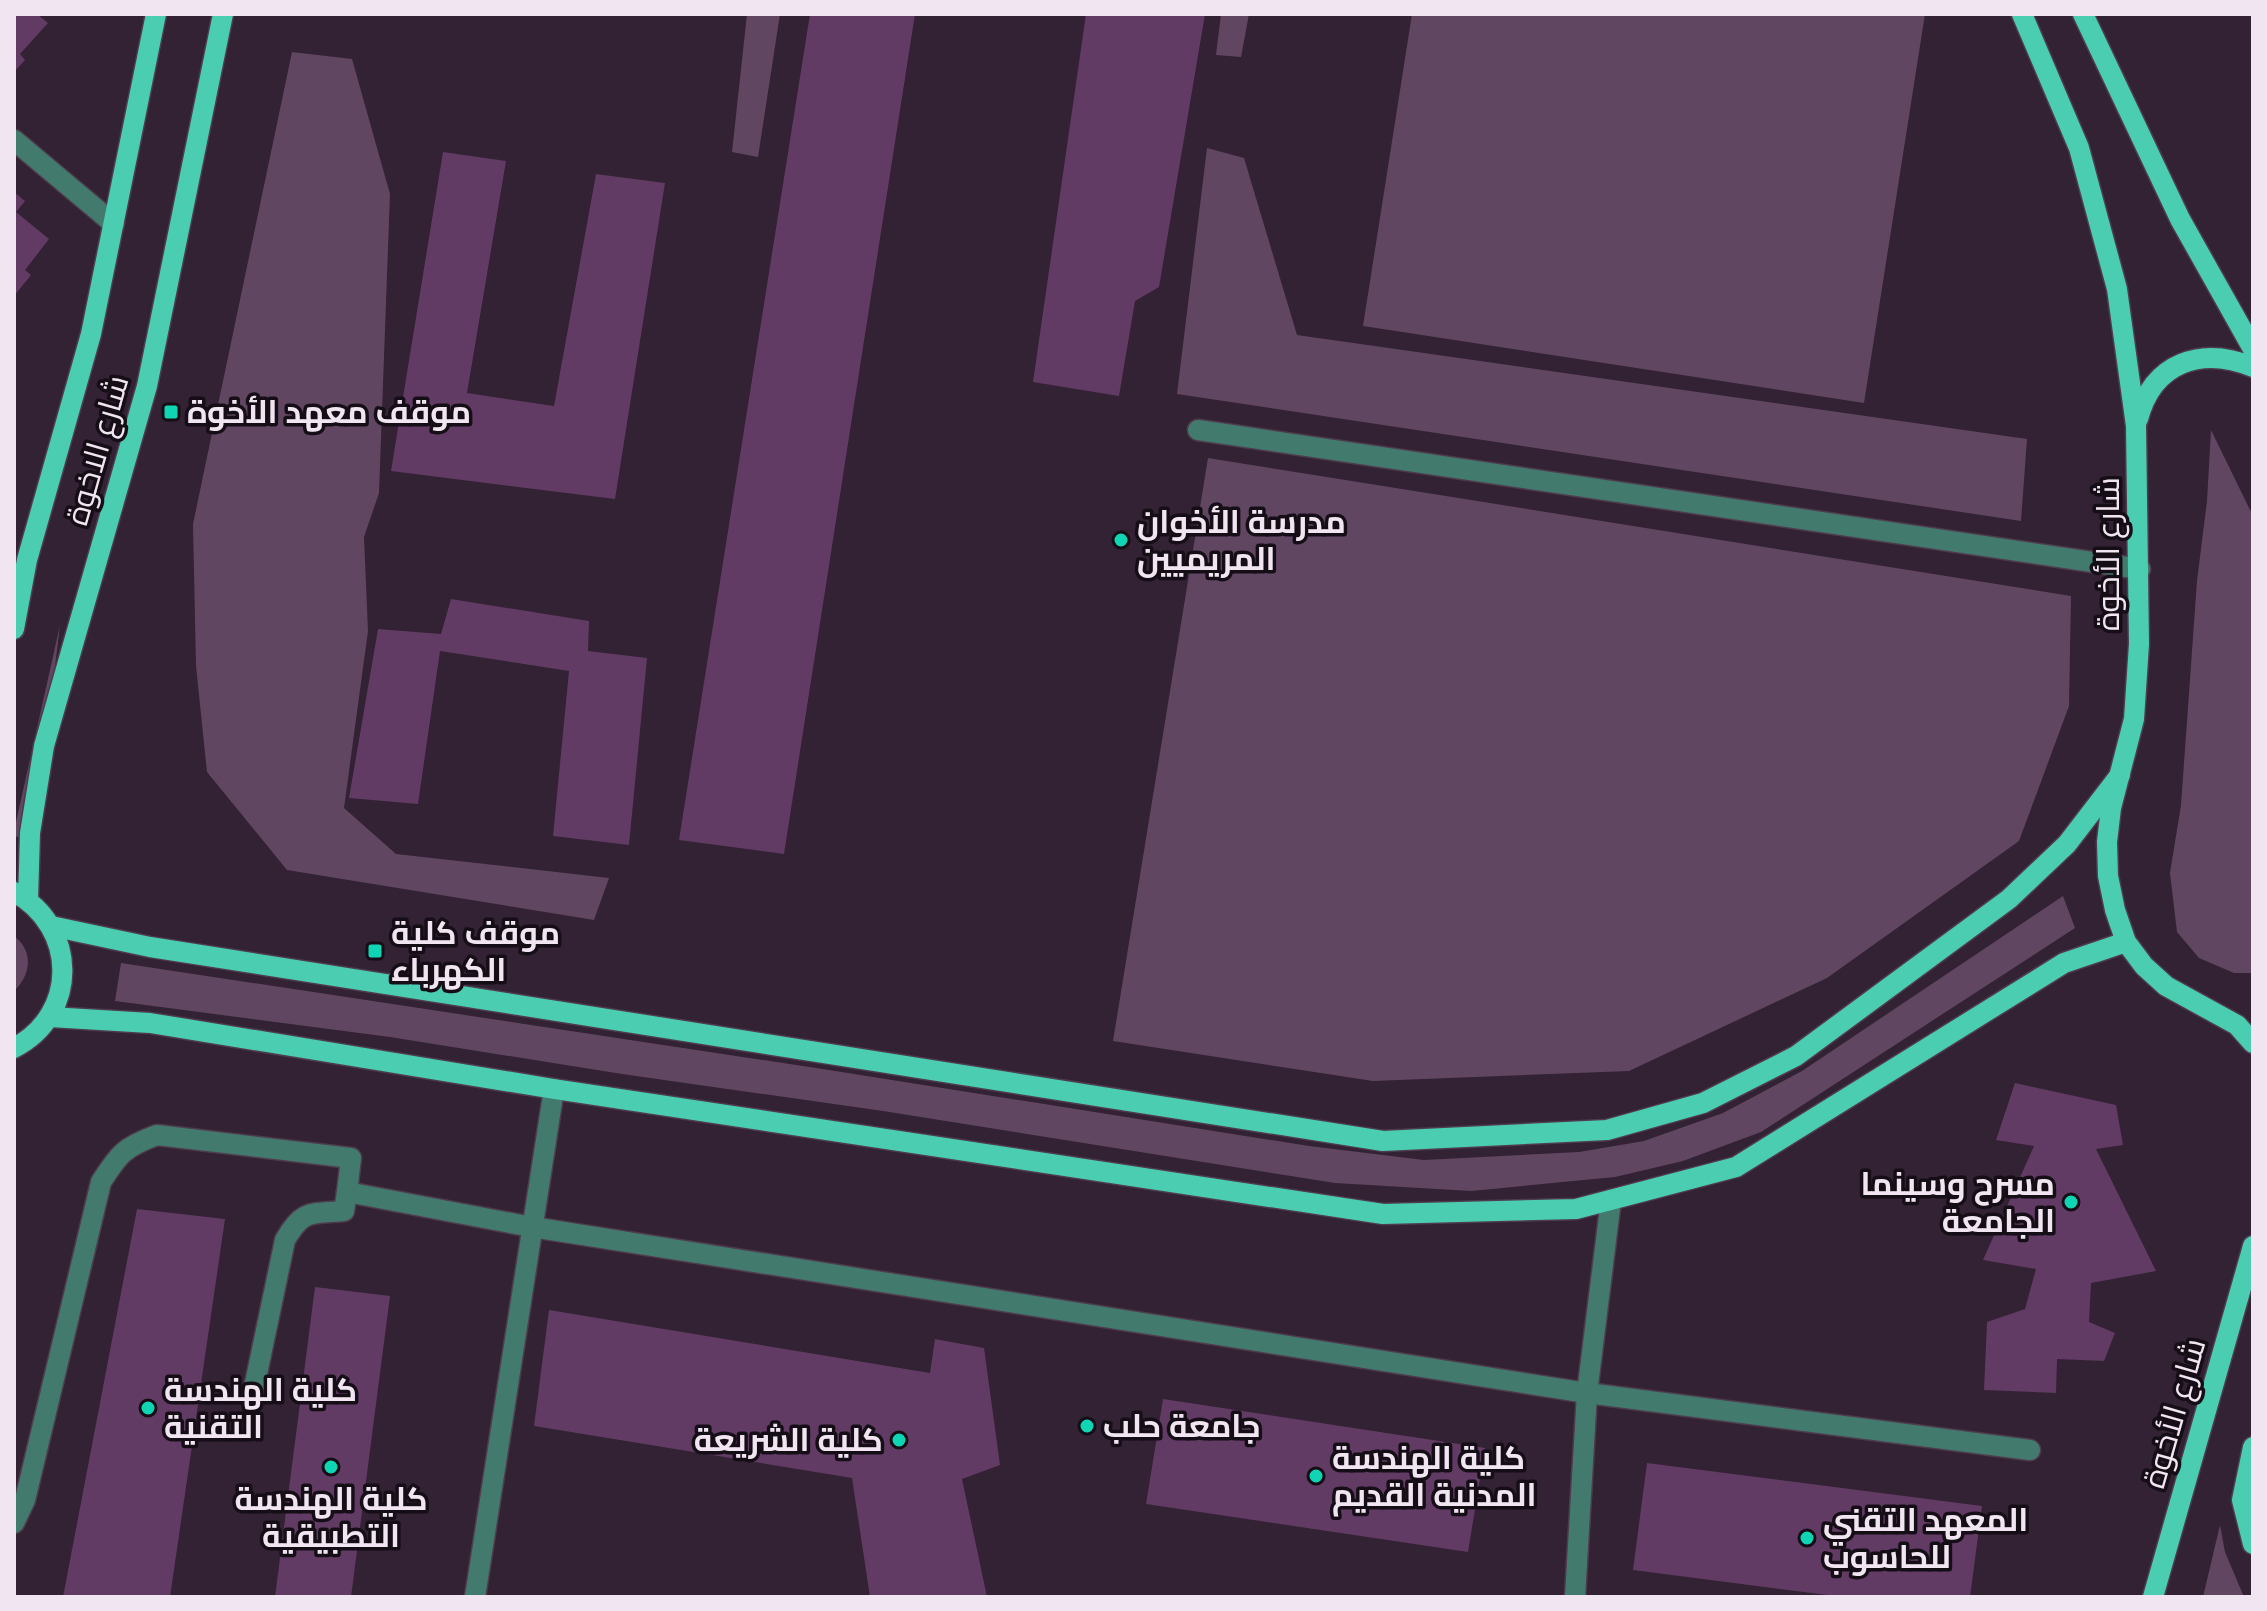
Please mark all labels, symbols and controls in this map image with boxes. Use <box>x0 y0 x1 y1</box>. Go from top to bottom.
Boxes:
street label: شارع الاخوة <box>54 370 143 531</box>
place label: موقف معهد الأخوة <box>187 389 471 438</box>
marker: موقف معهد الأخوة <box>162 403 180 421</box>
street label: شارع الأخوة <box>2085 477 2134 631</box>
place label: مدرسة الأخوان المريميين <box>1137 499 1346 585</box>
marker: مدرسة الأخوان المريميين <box>1112 531 1130 549</box>
place label: موقف كلية الكهرباء <box>391 910 560 996</box>
marker: موقف كلية الكهرباء <box>366 942 384 960</box>
place label: مسرح وسينما الجامعة <box>1861 1161 2055 1247</box>
marker: مسرح وسينما الجامعة <box>2062 1193 2080 1211</box>
street label: شارع الأخوة <box>2131 1333 2220 1494</box>
place label: كلية الهندسة التقنية <box>164 1367 357 1453</box>
marker: كلية الهندسة التقنية <box>139 1399 157 1417</box>
place label: جامعة حلب <box>1103 1403 1261 1452</box>
place label: كلية الشريعة <box>694 1417 883 1466</box>
marker: جامعة حلب <box>1078 1417 1096 1435</box>
marker: كلية الشريعة <box>890 1431 908 1449</box>
place label: كلية الهندسة المدنية القديم <box>1332 1435 1536 1521</box>
marker: كلية الهندسة التطبيقية <box>322 1458 340 1476</box>
marker: كلية الهندسة المدنية القديم <box>1307 1467 1325 1485</box>
place label: كلية الهندسة التطبيقية <box>234 1476 428 1562</box>
place label: المعهد التقني للحاسوب <box>1823 1497 2028 1583</box>
marker: المعهد التقني للحاسوب <box>1798 1529 1816 1547</box>

